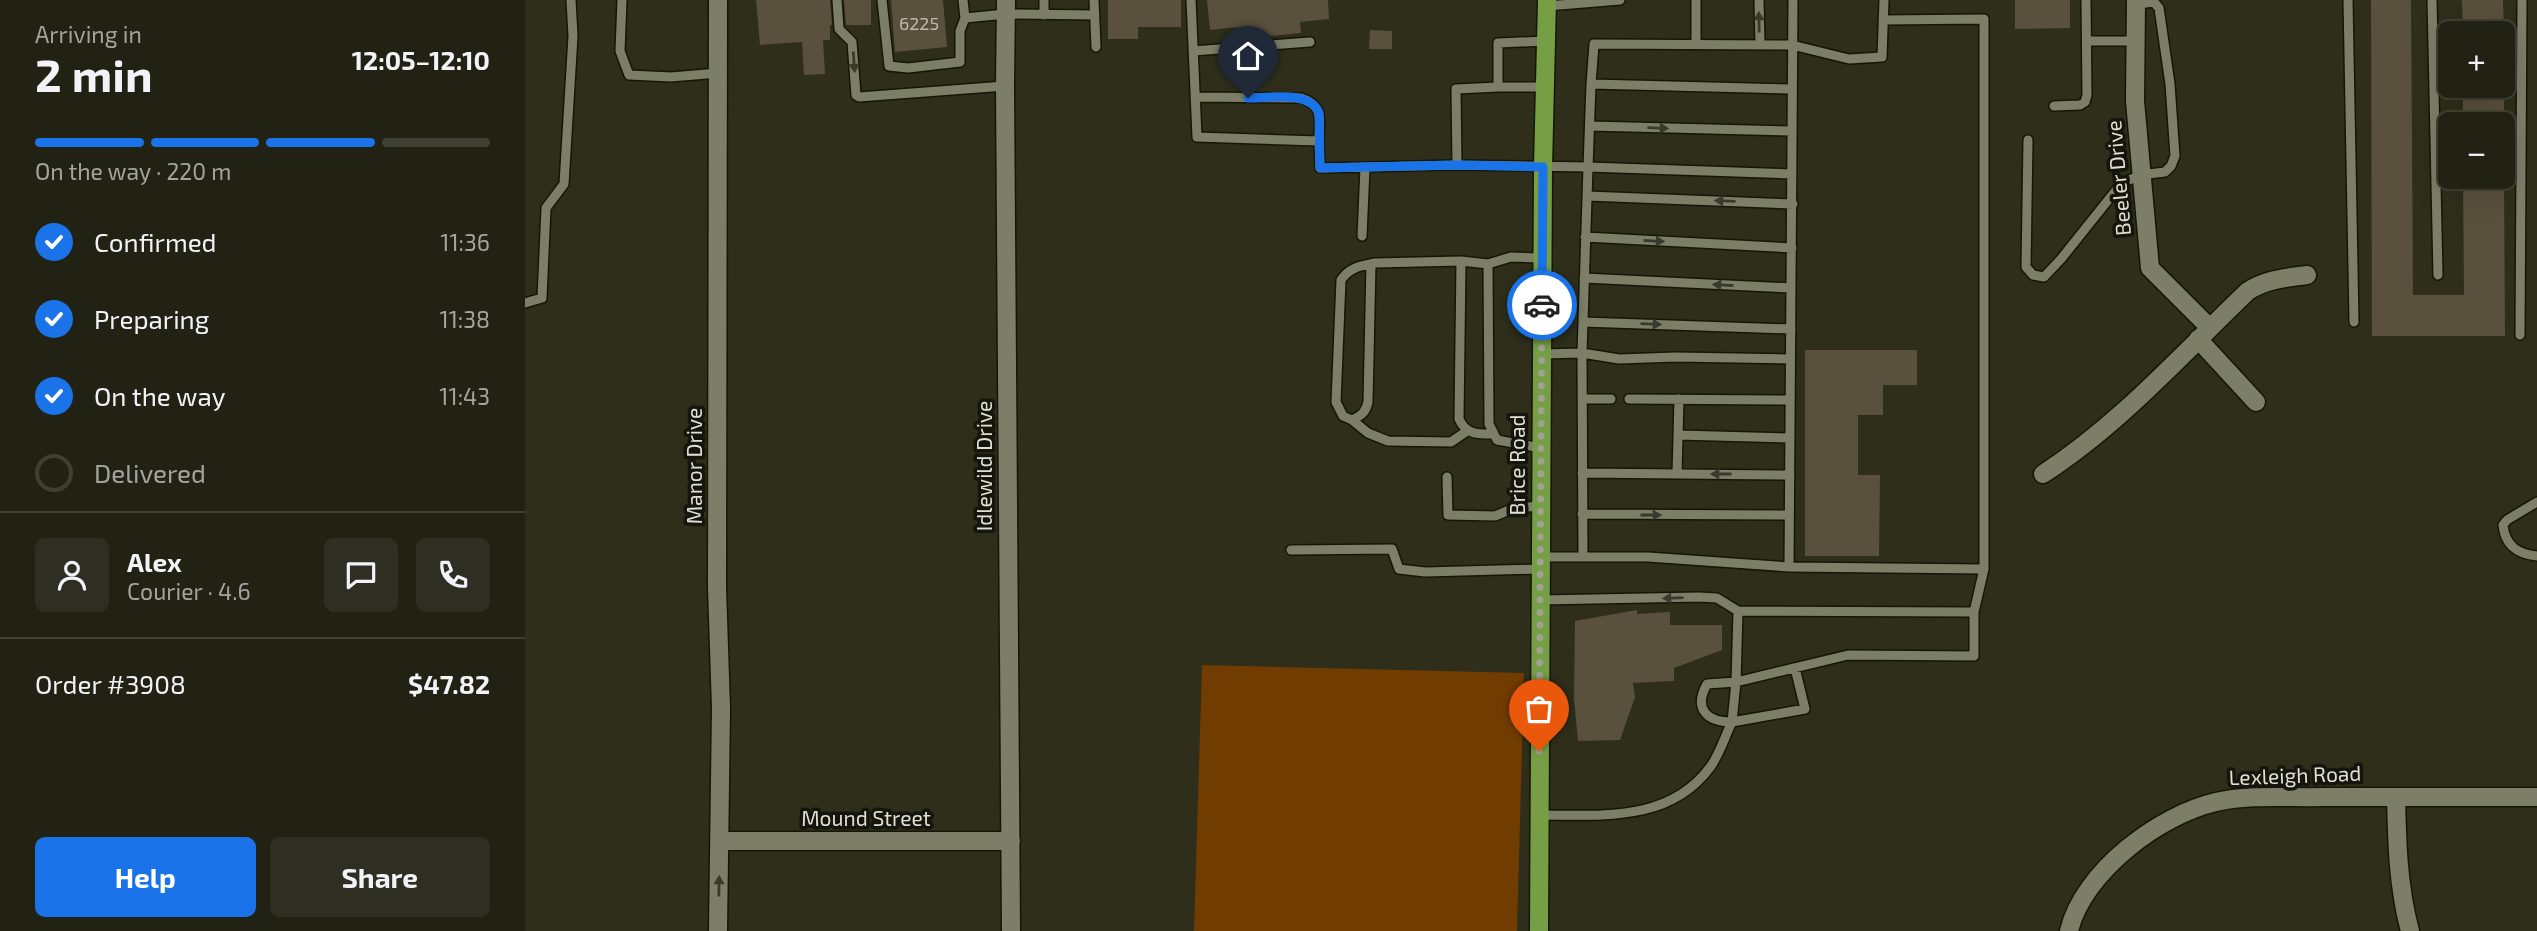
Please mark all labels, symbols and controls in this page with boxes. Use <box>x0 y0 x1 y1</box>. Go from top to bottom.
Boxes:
one-way arrow <box>1754 11 1765 33</box>
house number: 6225 <box>899 12 939 34</box>
text: Arriving in <box>35 20 142 48</box>
map controls <box>2438 21 2515 189</box>
button: + <box>2438 21 2515 98</box>
pin <box>1218 26 1278 98</box>
icon: home <box>1229 37 1267 75</box>
text: 12:05–12:10 <box>352 44 490 75</box>
text: 2 min <box>35 46 153 101</box>
one-way arrow <box>849 51 860 73</box>
button: − <box>2438 112 2515 189</box>
street label: Beeler Drive <box>2100 119 2135 237</box>
one-way arrow <box>1647 122 1669 133</box>
text: On the way · 220 m <box>35 157 231 185</box>
one-way arrow <box>1713 196 1735 207</box>
icon: check <box>35 223 73 261</box>
text: Confirmed <box>94 226 217 257</box>
text: 11:36 <box>440 228 490 256</box>
one-way arrow <box>1643 235 1665 246</box>
courier <box>1507 270 1577 340</box>
one-way arrow <box>1712 279 1734 290</box>
icon: car <box>1523 286 1561 324</box>
icon: check <box>35 300 73 338</box>
text: Preparing <box>94 303 209 334</box>
text: 11:38 <box>440 305 490 333</box>
one-way arrow <box>1640 319 1662 330</box>
icon: check <box>35 377 73 415</box>
text: On the way <box>94 380 225 411</box>
text: 11:43 <box>439 382 490 410</box>
street label: Idlewild Drive <box>971 401 996 531</box>
street label: Manor Drive <box>681 408 706 524</box>
street label: Brice Road <box>1504 414 1529 516</box>
text: Delivered <box>94 457 206 488</box>
one-way arrow <box>1710 469 1732 480</box>
one-way arrow <box>1640 509 1662 521</box>
button: person <box>35 538 109 612</box>
button: chat <box>324 538 398 612</box>
button: phone <box>416 538 490 612</box>
text: Alex <box>127 546 182 577</box>
text: Courier · 4.6 <box>127 577 251 605</box>
one-way arrow <box>1662 592 1684 603</box>
text: Order #3908 <box>35 668 186 699</box>
text: $47.82 <box>408 668 490 699</box>
pin <box>1509 679 1569 751</box>
icon: bag <box>1520 690 1558 728</box>
street label: Lexleigh Road <box>2228 760 2362 789</box>
street label: Mound Street <box>801 805 931 830</box>
button: Help <box>35 837 256 917</box>
button: Share <box>270 837 490 917</box>
one-way arrow <box>713 875 725 897</box>

